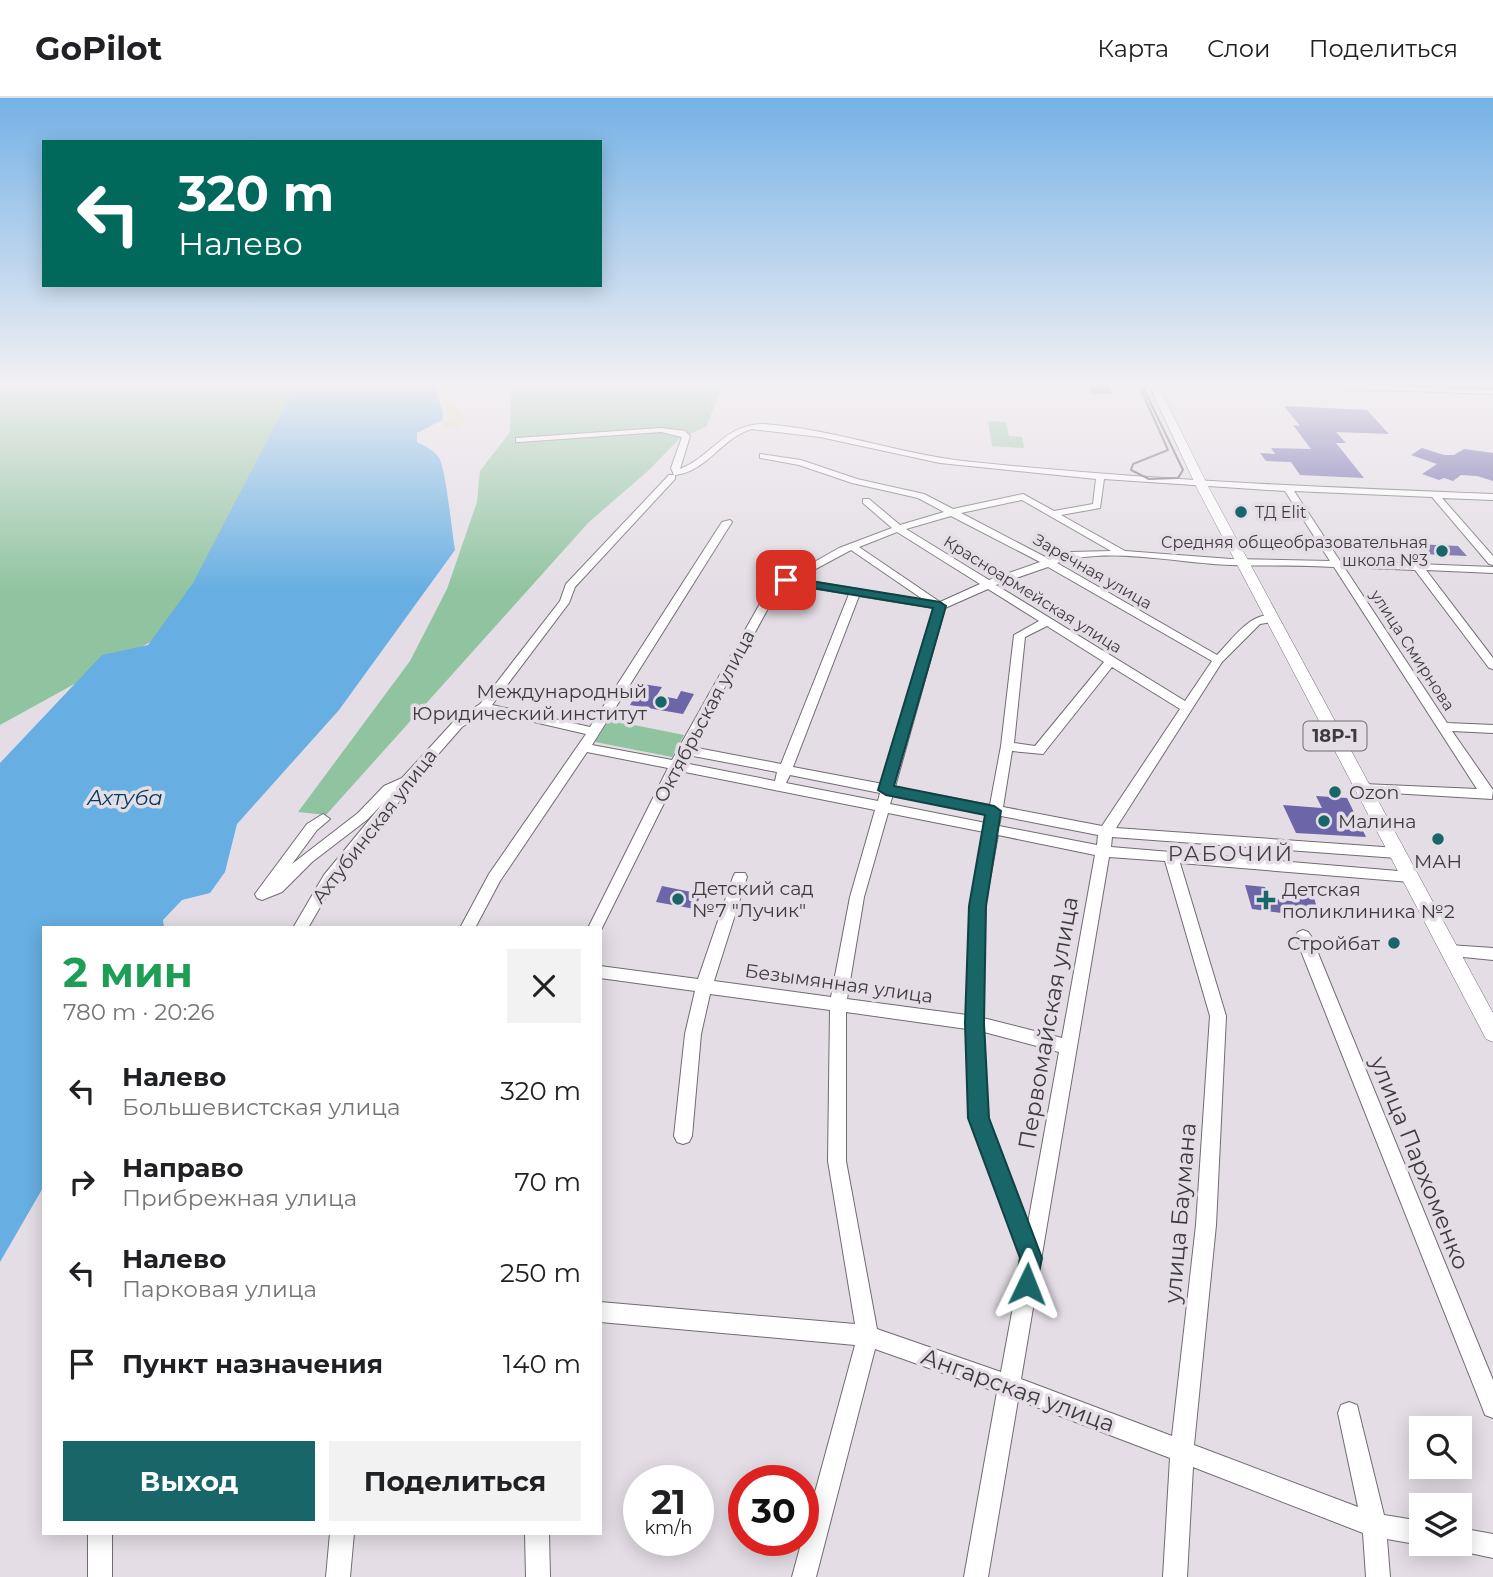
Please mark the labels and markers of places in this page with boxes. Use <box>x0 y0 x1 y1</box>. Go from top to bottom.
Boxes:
place label: ТД Elit <box>1255 503 1307 522</box>
marker: ТД Elit <box>1233 504 1249 520</box>
place label: Средняя общеобразовательная школа №3 <box>1161 533 1428 570</box>
marker: Средняя общеобразовательная школа №3 <box>1434 543 1450 559</box>
pin <box>756 550 816 610</box>
place label: Международный Юридический институт <box>412 680 647 725</box>
marker: Международный Юридический институт <box>653 694 669 710</box>
place label: Ozon <box>1349 781 1399 804</box>
marker: Ozon <box>1327 784 1343 800</box>
place label: Малина <box>1338 810 1416 833</box>
marker: Малина <box>1316 813 1332 829</box>
marker: МАН <box>1430 831 1446 847</box>
place label: МАН <box>1414 850 1462 873</box>
place label: Детский сад №7 "Лучик" <box>692 877 814 922</box>
place label: Детская поликлиника №2 <box>1282 878 1455 923</box>
marker: Детская поликлиника №2 <box>1256 890 1276 910</box>
marker: Детский сад №7 "Лучик" <box>670 891 686 907</box>
place label: Стройбат <box>1287 932 1380 955</box>
marker: Стройбат <box>1386 935 1402 951</box>

